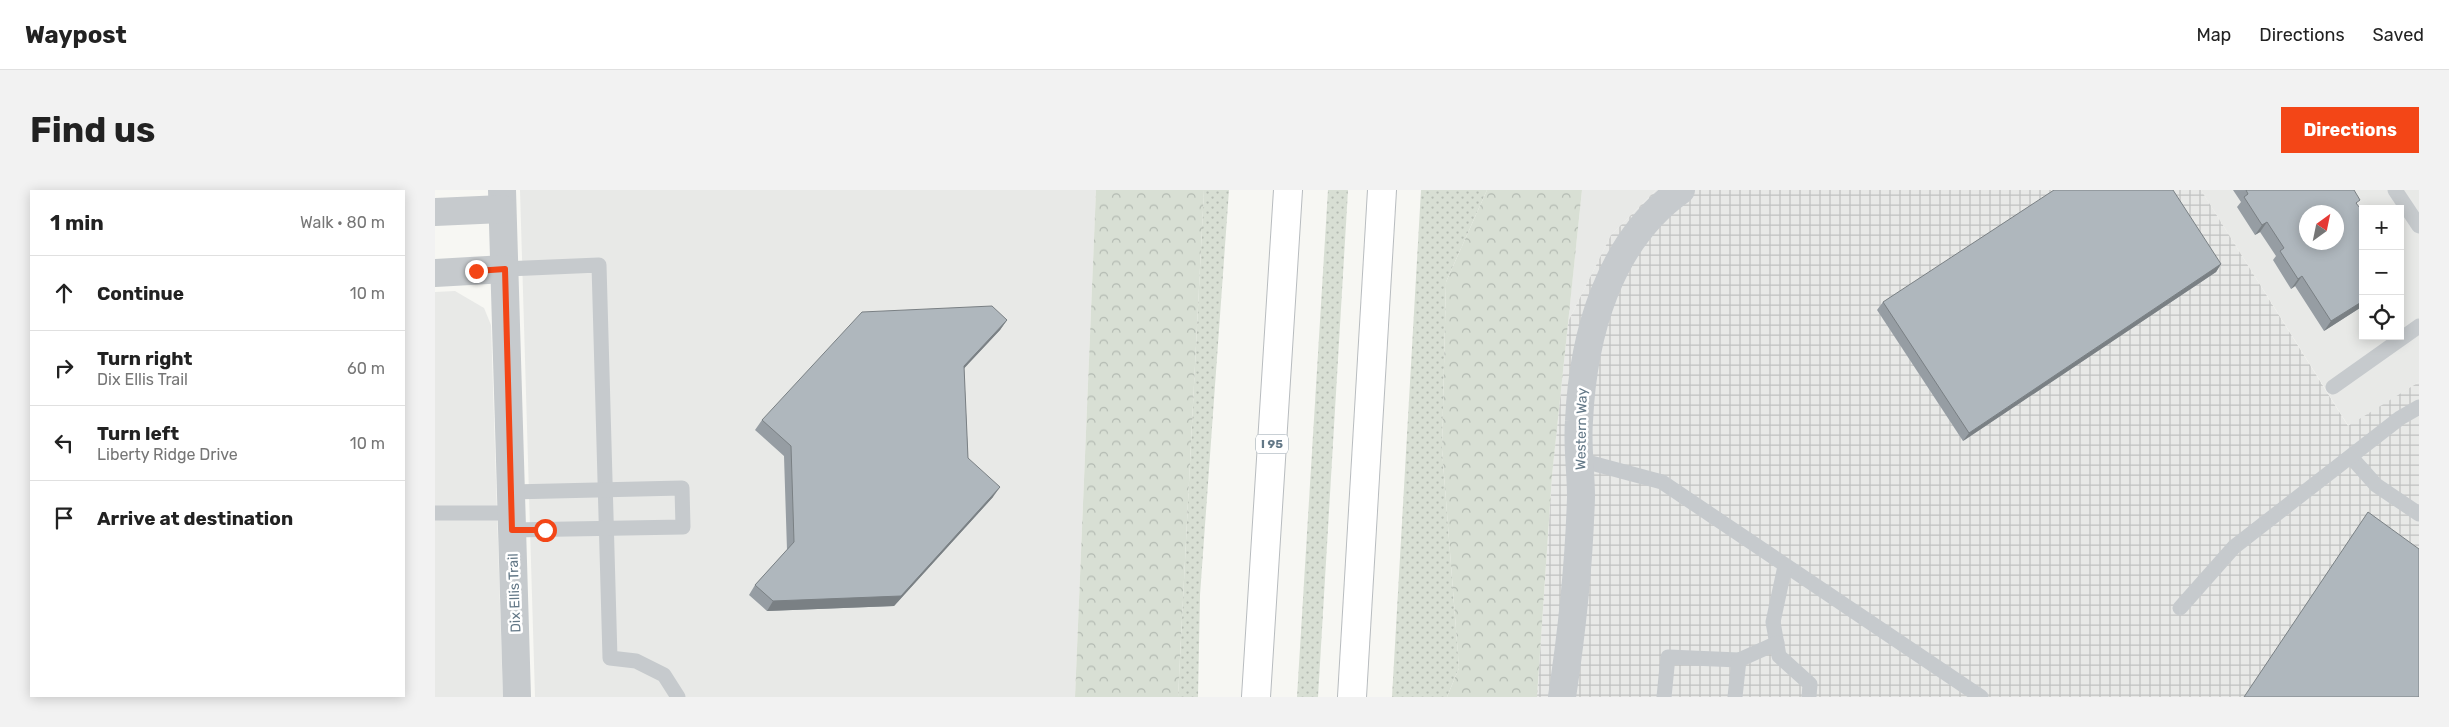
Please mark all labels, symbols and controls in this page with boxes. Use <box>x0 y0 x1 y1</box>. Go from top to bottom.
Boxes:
text: Waypost <box>25 21 127 49</box>
text: Map <box>2196 24 2231 46</box>
text: Directions <box>2259 24 2345 46</box>
text: Saved <box>2373 24 2424 46</box>
button: Directions <box>2281 107 2419 153</box>
text: Find us <box>30 109 155 151</box>
north arrow <box>2299 205 2344 250</box>
map controls <box>2359 205 2404 340</box>
button: + <box>2359 205 2404 250</box>
text: 1 min <box>50 210 104 235</box>
text: Walk · 80 m <box>300 213 385 232</box>
button: − <box>2359 250 2404 295</box>
route end <box>465 260 488 283</box>
icon: ahead <box>50 279 78 307</box>
text: Continue <box>97 282 184 305</box>
text: 10 m <box>350 284 385 303</box>
button: locate <box>2359 295 2404 340</box>
text: Turn right <box>97 347 192 370</box>
icon: right <box>50 354 78 382</box>
text: 60 m <box>347 359 385 378</box>
text: Dix Ellis Trail <box>97 370 188 389</box>
street label: Western Way <box>1572 387 1591 470</box>
text: Turn left <box>97 422 179 445</box>
icon: left <box>50 429 78 457</box>
text: 10 m <box>350 434 385 453</box>
road number: I 95 <box>1256 434 1288 454</box>
text: Liberty Ridge Drive <box>97 445 238 464</box>
icon: arrive <box>50 504 78 532</box>
text: Arrive at destination <box>97 507 293 530</box>
route start <box>534 519 557 542</box>
street label: Dix Ellis Trail <box>505 553 524 633</box>

